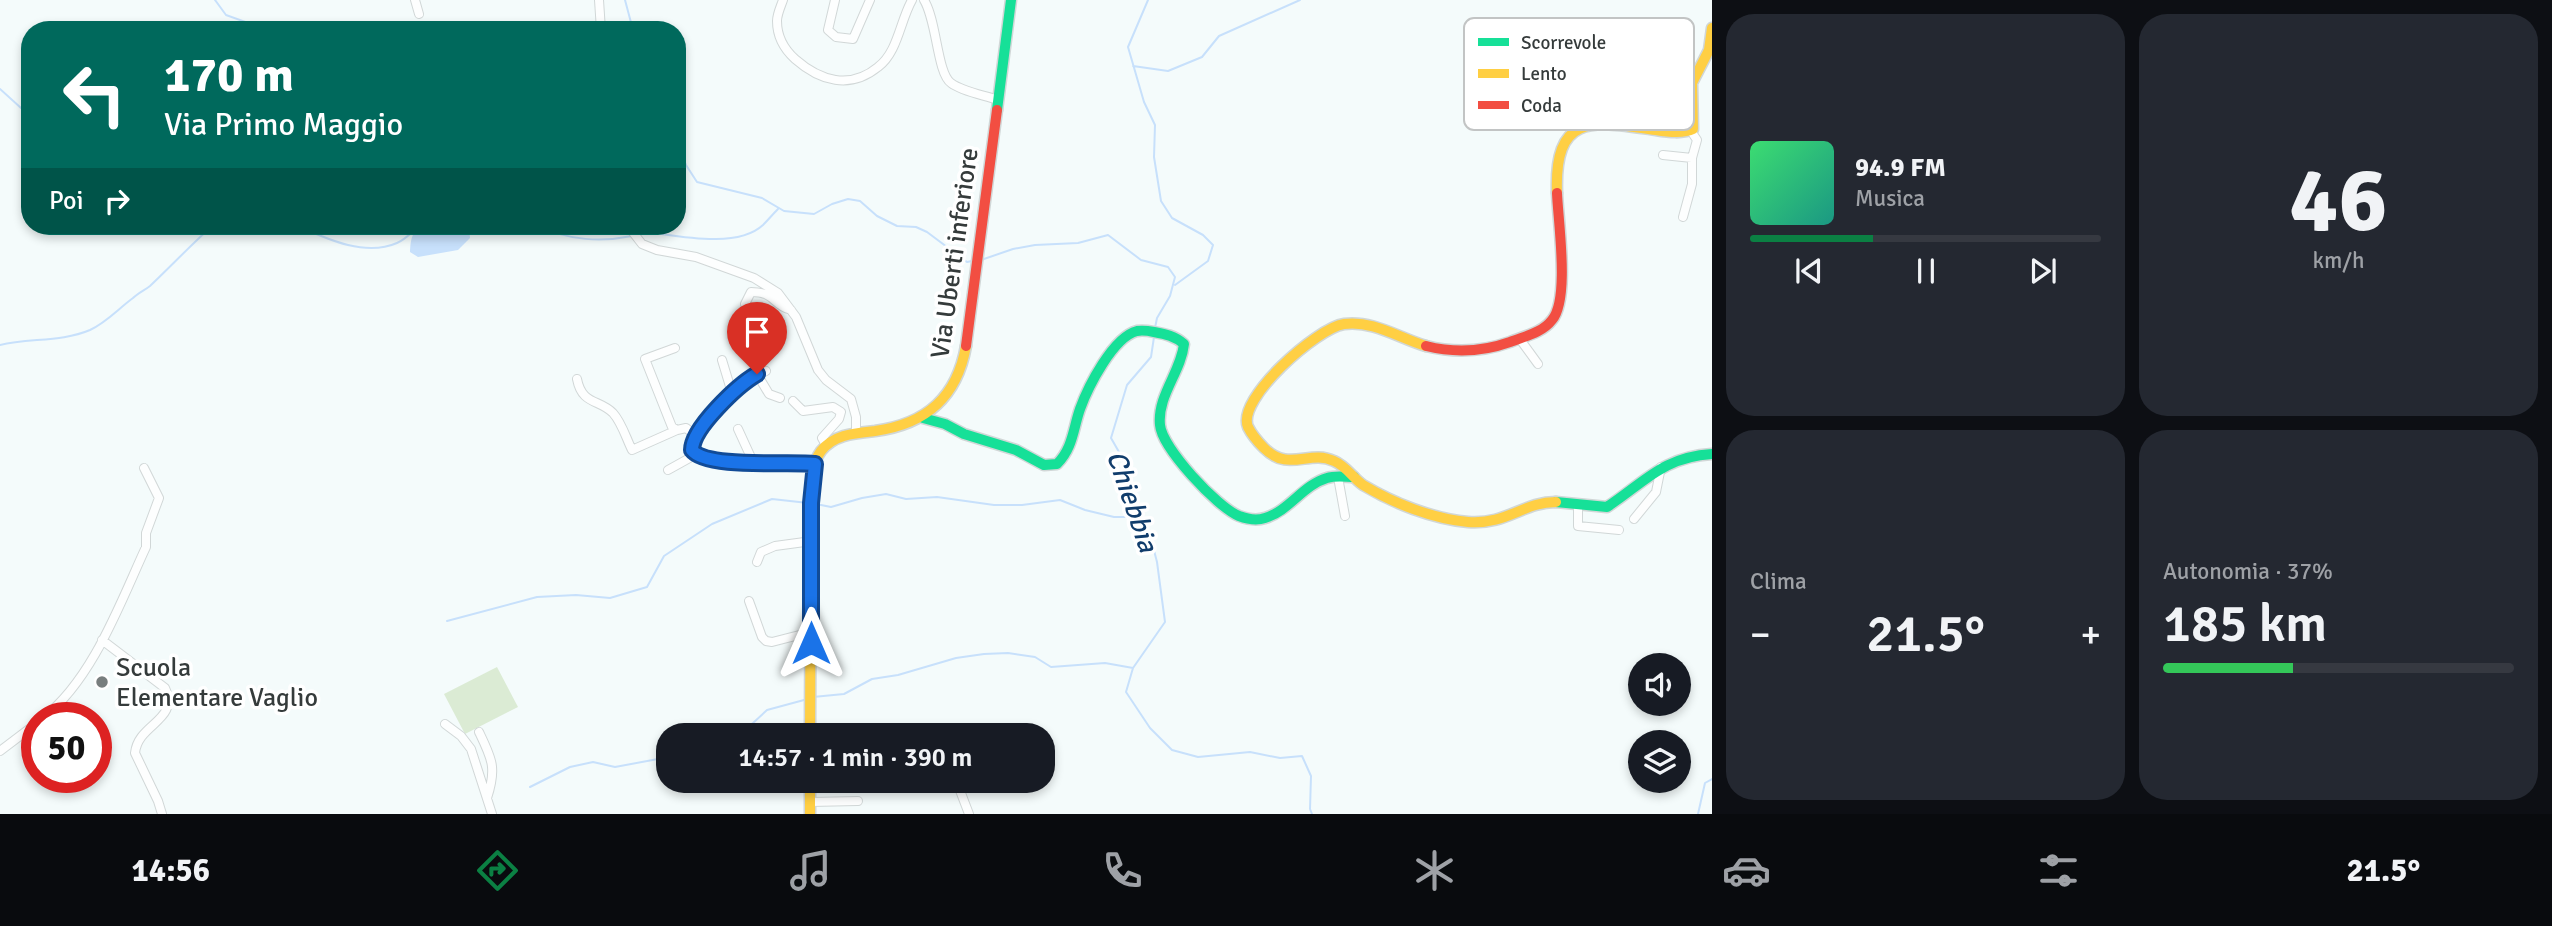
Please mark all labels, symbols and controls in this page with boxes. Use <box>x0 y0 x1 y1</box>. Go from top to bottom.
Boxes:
legend <box>1464 18 1694 130</box>
text: Scorrevole <box>1521 31 1606 55</box>
text: 170 m <box>164 45 294 105</box>
icon: left <box>49 49 140 140</box>
text: Lento <box>1521 62 1567 86</box>
text: Coda <box>1521 94 1562 118</box>
text: Via Primo Maggio <box>164 105 403 144</box>
text: 46 <box>2289 144 2388 257</box>
street label: Via Uberti inferiore <box>924 146 986 361</box>
text: 94.9 FM <box>1855 152 1946 184</box>
icon: right <box>98 182 136 220</box>
text: Musica <box>1855 184 1925 213</box>
text: Poi <box>49 185 84 217</box>
text: km/h <box>2312 246 2365 275</box>
icon: previous <box>1790 252 1828 290</box>
icon: pause <box>1907 252 1945 290</box>
icon: next <box>2024 252 2062 290</box>
pin <box>727 302 787 374</box>
icon: arrive <box>738 313 776 351</box>
water label: Chiebbia <box>1099 446 1165 557</box>
text: Autonomia · 37% <box>2163 557 2333 586</box>
text: Clima <box>1750 567 1807 596</box>
text: 185 km <box>2163 592 2327 656</box>
text: 21.5° <box>1866 602 1985 666</box>
position arrow <box>774 606 848 680</box>
text: − <box>1750 611 1771 658</box>
text: + <box>2080 611 2101 658</box>
place label: Scuola Elementare Vaglio <box>116 652 318 714</box>
map controls <box>1628 653 1691 793</box>
button: sound <box>1628 653 1691 716</box>
marker: Scuola Elementare Vaglio <box>94 674 110 690</box>
speed limit sign: 50 <box>21 702 112 793</box>
button: layers <box>1628 730 1691 793</box>
text: 14:57 · 1 min · 390 m <box>739 742 972 774</box>
icon: directions <box>473 846 522 895</box>
icon: music <box>786 846 835 895</box>
icon: phone <box>1098 846 1147 895</box>
icon: climate <box>1410 846 1459 895</box>
icon: car <box>1722 846 1771 895</box>
icon: filters <box>2034 846 2083 895</box>
text: 14:56 <box>132 851 210 890</box>
text: 21.5° <box>2347 851 2420 890</box>

